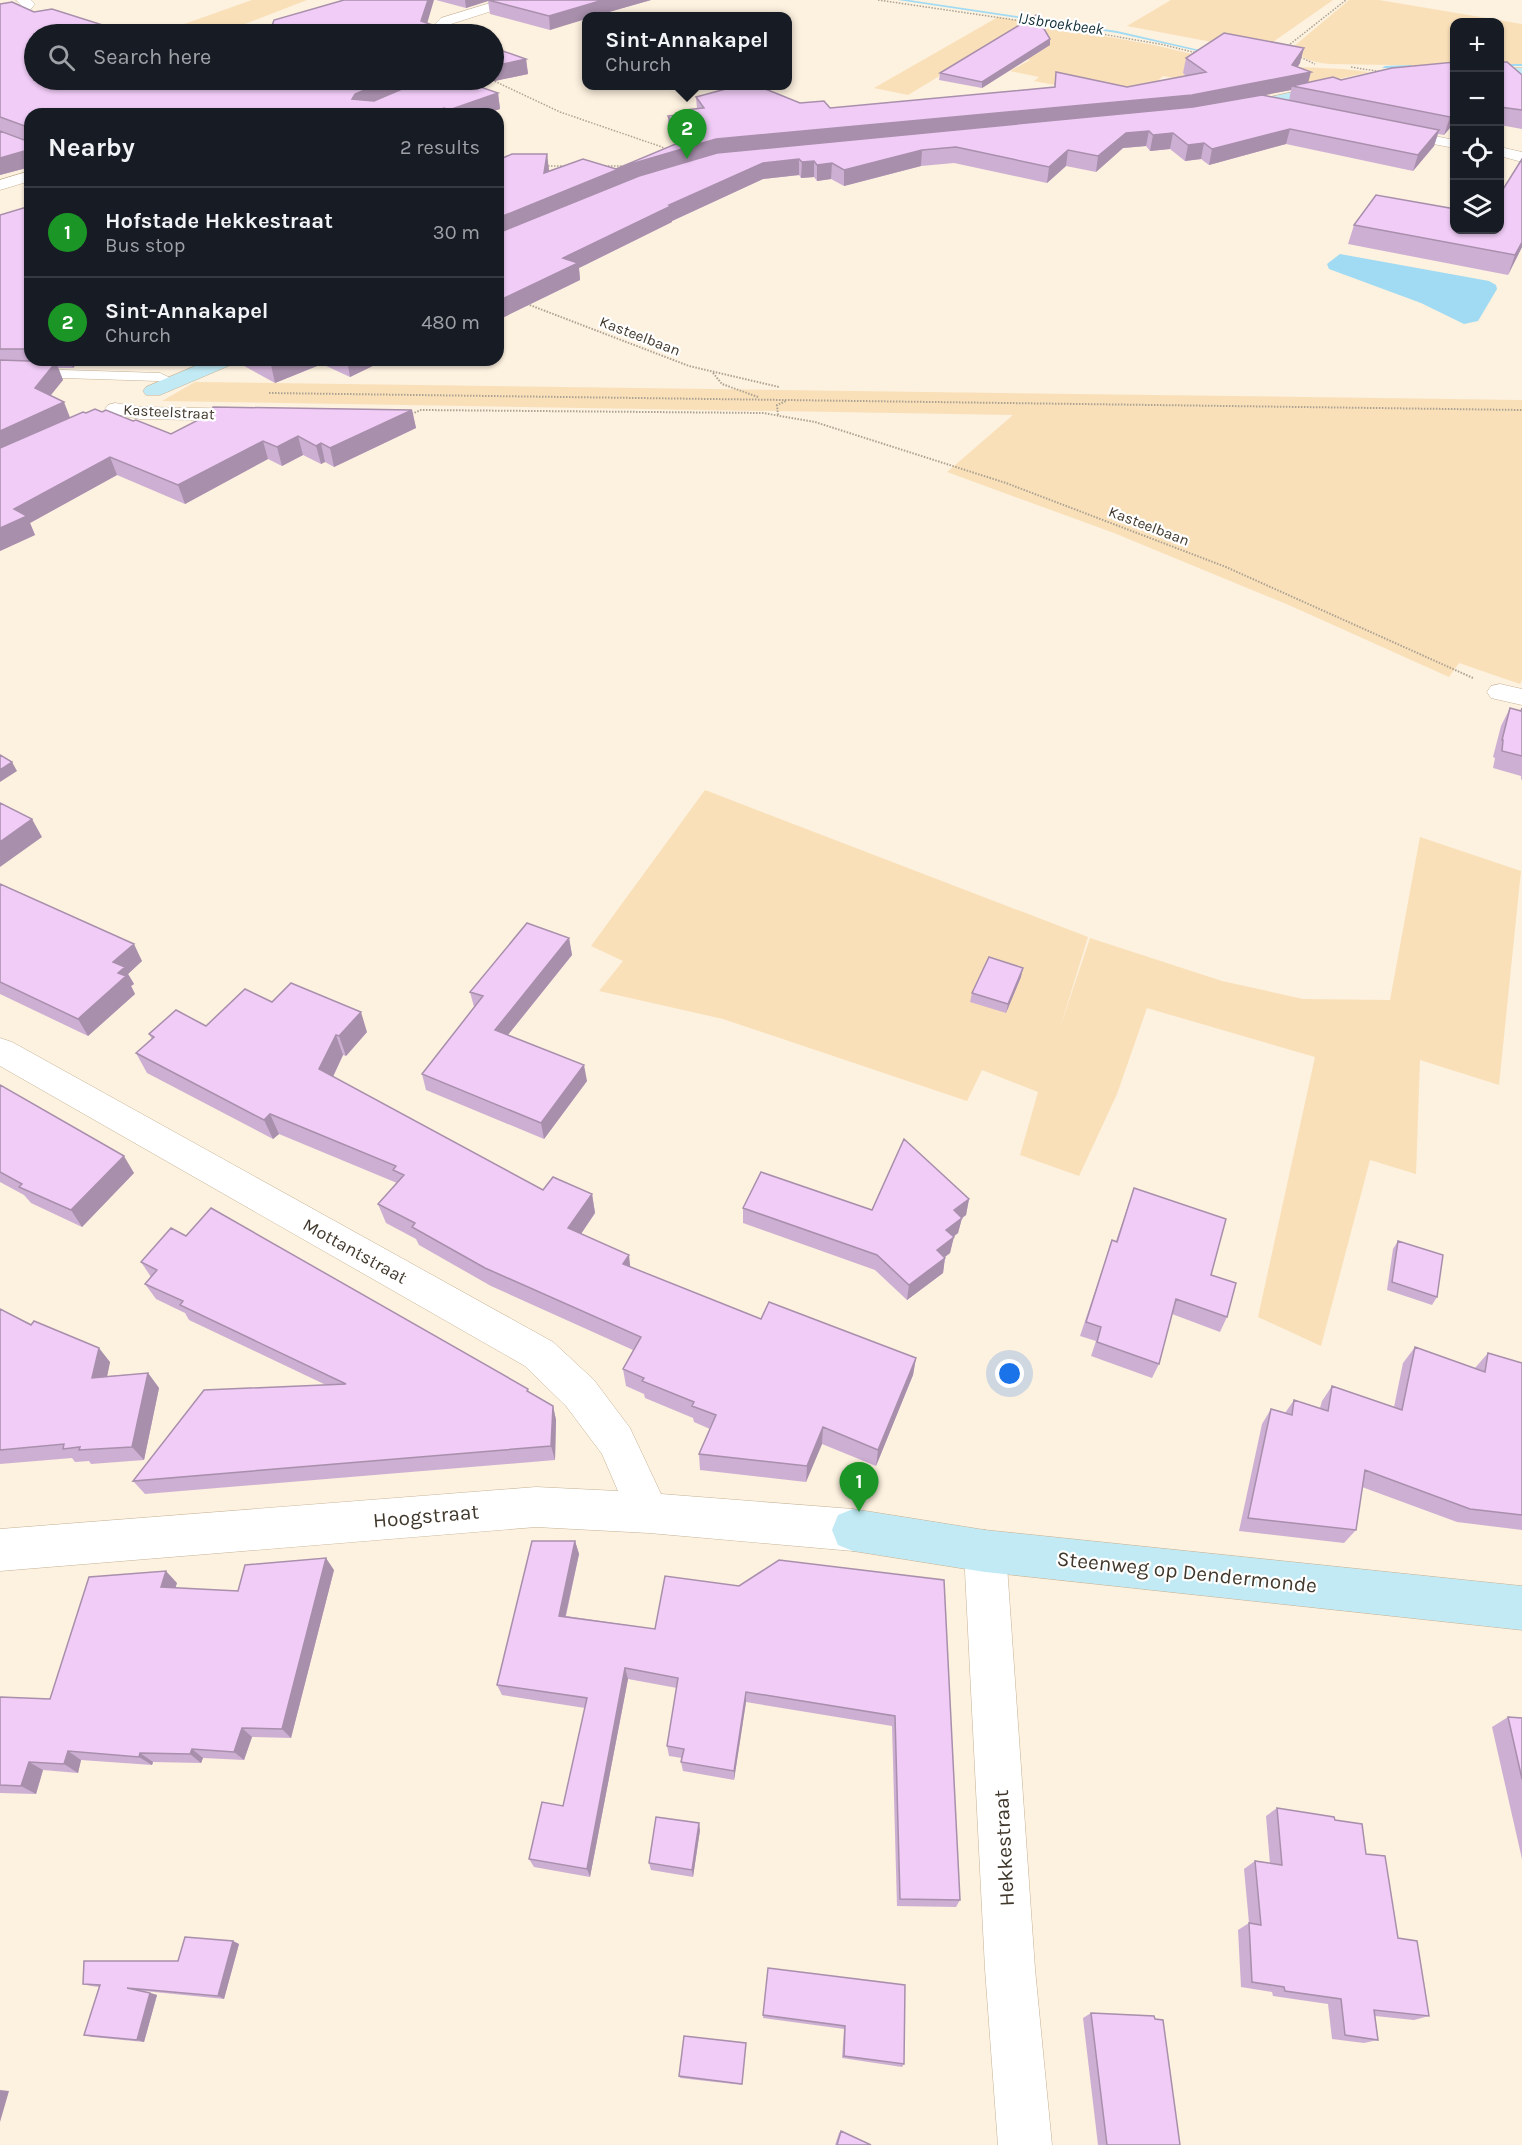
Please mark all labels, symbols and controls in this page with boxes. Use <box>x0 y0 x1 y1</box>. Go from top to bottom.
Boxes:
water label: IJsbroekbeek <box>1017 8 1106 39</box>
popup <box>582 12 792 90</box>
map controls <box>1450 18 1504 234</box>
button: + <box>1450 18 1504 72</box>
search box <box>24 24 504 90</box>
text: Sint-Annakapel <box>605 27 769 53</box>
icon: search <box>45 41 78 74</box>
text: Search here <box>93 44 211 70</box>
text: Church <box>605 53 671 76</box>
button: − <box>1450 72 1504 126</box>
pin: 2 <box>668 110 706 159</box>
button: locate <box>1450 126 1504 180</box>
text: Nearby <box>48 132 135 163</box>
text: 2 results <box>400 136 480 159</box>
button: layers <box>1450 180 1504 234</box>
text: Hofstade Hekkestraat <box>105 208 333 234</box>
text: 1 <box>64 221 71 244</box>
text: 30 m <box>433 221 480 244</box>
text: Bus stop <box>105 234 185 257</box>
text: Sint-Annakapel <box>105 298 269 324</box>
text: 2 <box>61 311 74 334</box>
text: 480 m <box>421 311 480 334</box>
street label: Kasteelbaan <box>597 312 683 360</box>
text: Church <box>105 324 171 347</box>
street label: Kasteelstraat <box>123 401 216 423</box>
street label: Kasteelbaan <box>1106 502 1192 550</box>
street label: Mottantstraat <box>299 1213 411 1289</box>
your location <box>995 1359 1024 1388</box>
pin: 1 <box>840 1462 878 1512</box>
street label: Hoogstraat <box>372 1499 480 1533</box>
street label: Steenweg op Dendermonde <box>1056 1546 1318 1598</box>
street label: Hekkestraat <box>989 1789 1019 1907</box>

